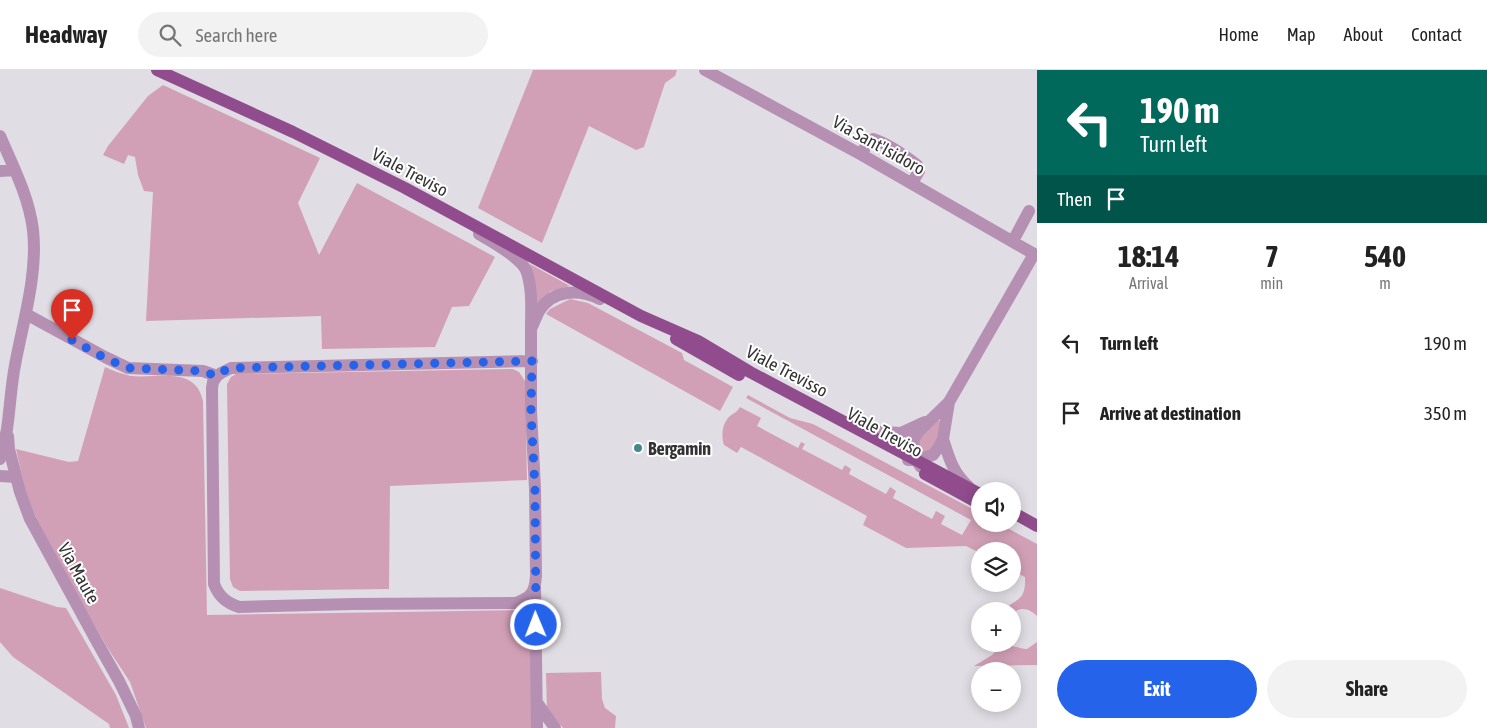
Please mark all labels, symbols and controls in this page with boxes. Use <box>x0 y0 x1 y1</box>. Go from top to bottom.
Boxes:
search box <box>138 12 488 57</box>
text: Headway <box>25 21 108 48</box>
icon: search <box>156 21 184 49</box>
text: Search here <box>196 24 277 46</box>
text: Home <box>1219 24 1259 45</box>
text: Map <box>1287 24 1316 45</box>
text: About <box>1344 24 1383 45</box>
text: Contact <box>1411 24 1462 45</box>
icon: left <box>1057 90 1122 155</box>
text: 190 m <box>1140 90 1219 130</box>
street label: Via Sant'Isidoro <box>829 111 929 179</box>
text: Turn left <box>1140 131 1207 157</box>
street label: Viale Treviso <box>368 143 452 201</box>
icon: arrive <box>1102 185 1130 213</box>
text: Then <box>1057 188 1092 210</box>
text: 18:14 <box>1118 239 1179 273</box>
text: 7 <box>1265 239 1279 273</box>
text: 540 <box>1364 239 1406 273</box>
text: Arrival <box>1129 274 1168 292</box>
text: min <box>1260 274 1283 292</box>
text: m <box>1379 274 1391 292</box>
pin <box>51 289 93 340</box>
icon: arrive <box>58 296 86 324</box>
icon: left <box>1057 329 1085 357</box>
text: Turn left <box>1100 332 1158 354</box>
text: 190 m <box>1424 332 1467 354</box>
street label: Viale Trevisso <box>743 341 831 401</box>
icon: arrive <box>1057 399 1085 427</box>
text: Arrive at destination <box>1100 402 1241 424</box>
text: 350 m <box>1424 402 1467 424</box>
street label: Viale Treviso <box>844 403 926 461</box>
place label: Bergamin <box>648 438 711 459</box>
marker: Bergamin <box>632 442 644 454</box>
map controls <box>971 482 1021 712</box>
button: sound <box>971 482 1021 532</box>
street label: Via Maute <box>54 539 104 607</box>
button: layers <box>971 542 1021 592</box>
position arrow <box>509 598 561 650</box>
button: + <box>971 602 1021 652</box>
button: Exit <box>1057 660 1257 718</box>
button: Share <box>1267 660 1467 718</box>
button: − <box>971 662 1021 712</box>

